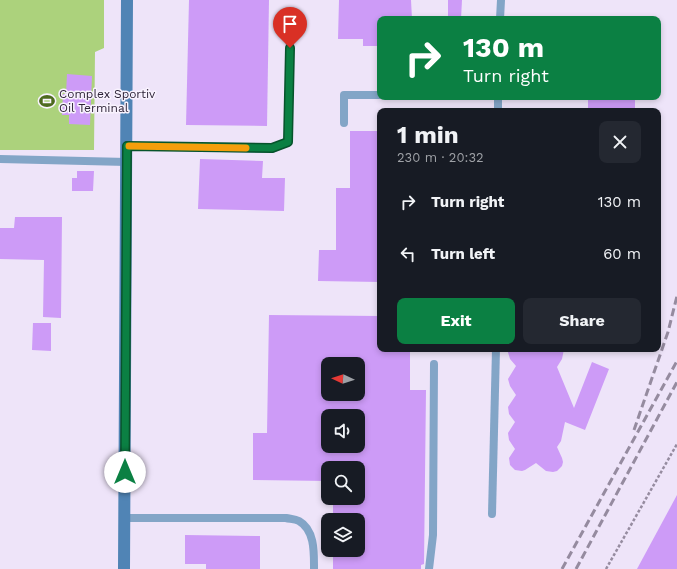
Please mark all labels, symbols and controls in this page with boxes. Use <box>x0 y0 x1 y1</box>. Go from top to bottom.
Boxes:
pin <box>273 7.0 307 48</box>
icon: arrive <box>279 13 301 35</box>
text: 130 m <box>463 31 544 64</box>
icon: right <box>397 32 449 84</box>
text: Turn right <box>463 65 549 86</box>
place label: Complex Sportiv Oil Terminal <box>59 87 156 115</box>
sports icon: Complex Sportiv Oil Terminal <box>38 92 56 110</box>
text: 1 min <box>397 121 459 149</box>
button: close <box>599 121 641 163</box>
text: 230 m · 20:32 <box>397 150 484 165</box>
icon: right <box>397 191 419 213</box>
text: Turn right <box>431 193 504 211</box>
text: 130 m <box>598 193 641 211</box>
icon: left <box>397 243 419 265</box>
text: Turn left <box>431 245 495 263</box>
text: 60 m <box>603 245 641 263</box>
button: Exit <box>397 298 515 344</box>
button: Share <box>523 298 641 344</box>
north arrow <box>321 357 365 401</box>
map controls <box>321 357 365 557</box>
button: sound <box>321 409 365 453</box>
position arrow <box>104 451 146 493</box>
button: search <box>321 461 365 505</box>
button: layers <box>321 513 365 557</box>

